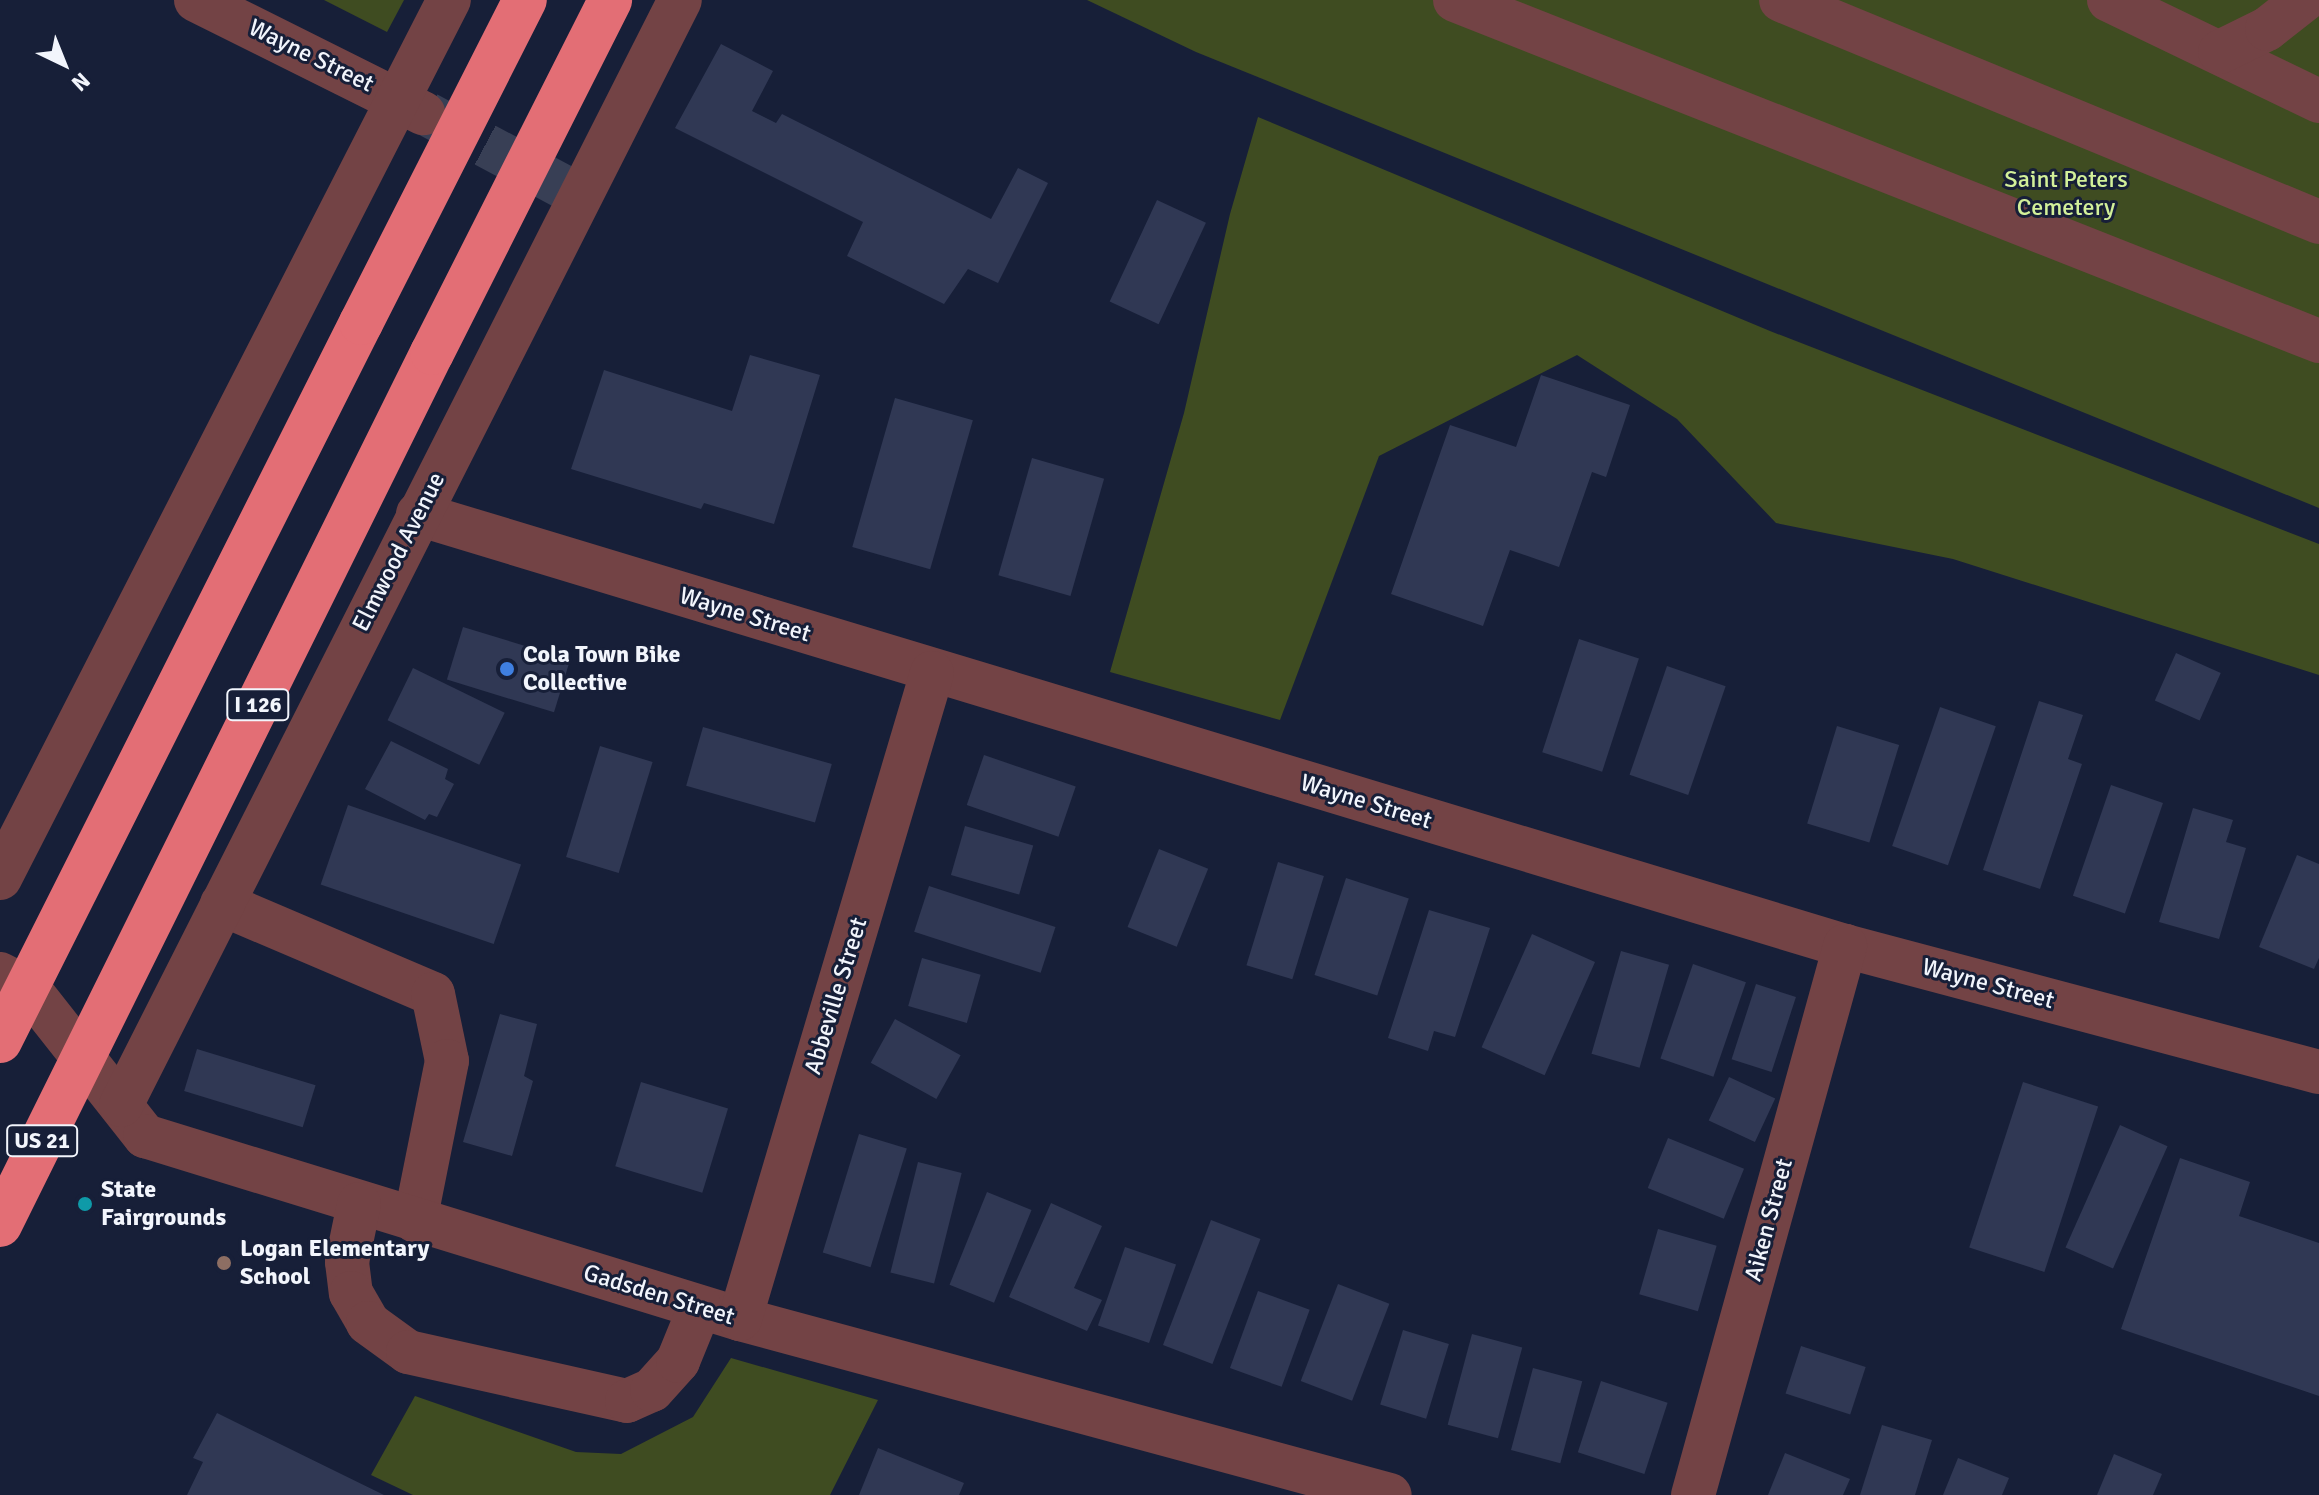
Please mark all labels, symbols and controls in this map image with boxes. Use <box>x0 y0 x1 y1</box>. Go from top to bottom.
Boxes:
street label: Wayne Street <box>244 13 378 99</box>
north arrow <box>24 24 104 104</box>
text: N <box>66 67 96 97</box>
park label: Saint Peters Cemetery <box>2004 166 2128 222</box>
street label: Elmwood Avenue <box>347 468 451 636</box>
street label: Wayne Street <box>676 581 814 649</box>
place label: Cola Town Bike Collective <box>523 641 680 697</box>
marker: Cola Town Bike Collective <box>498 660 516 678</box>
road number: I 126 <box>226 687 290 723</box>
street label: Wayne Street <box>1297 768 1435 836</box>
street label: Abbeville Street <box>799 914 873 1078</box>
street label: Wayne Street <box>1919 953 2057 1015</box>
road number: US 21 <box>6 1123 78 1159</box>
street label: Aiken Street <box>1739 1156 1799 1284</box>
place label: State Fairgrounds <box>101 1176 226 1232</box>
marker: State Fairgrounds <box>76 1195 94 1213</box>
place label: Logan Elementary School <box>240 1235 429 1291</box>
marker: Logan Elementary School <box>215 1254 233 1272</box>
street label: Gadsden Street <box>580 1258 738 1332</box>

